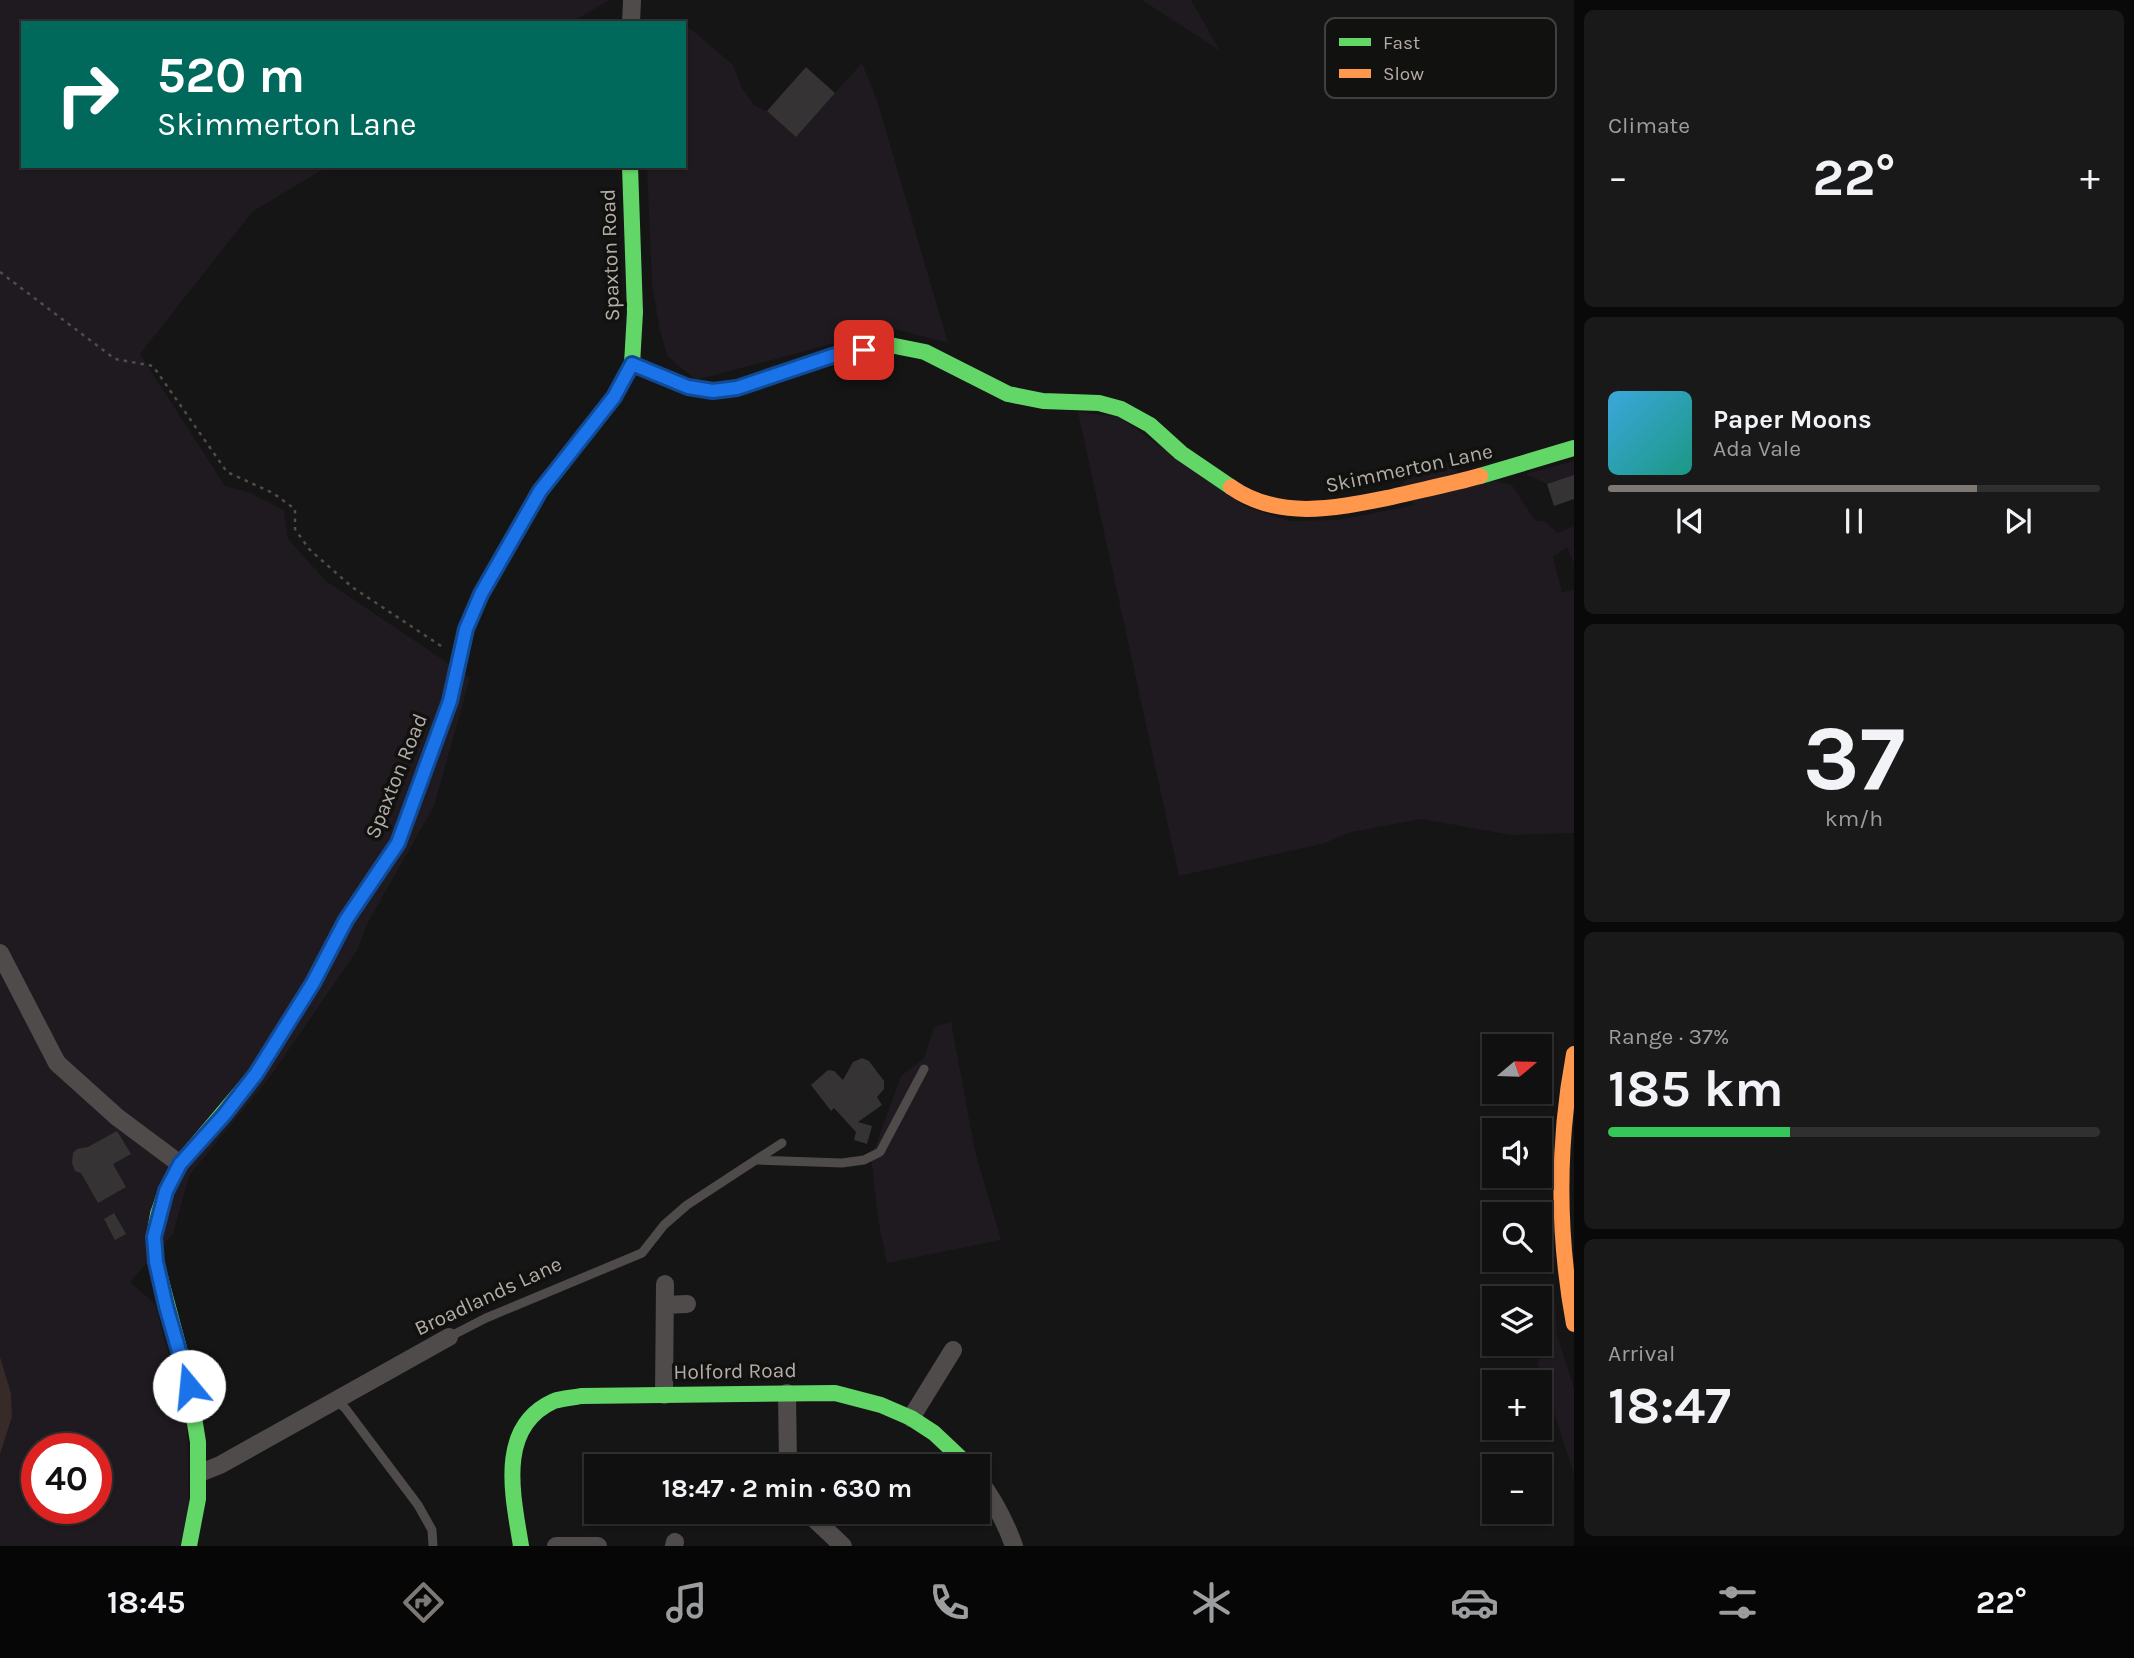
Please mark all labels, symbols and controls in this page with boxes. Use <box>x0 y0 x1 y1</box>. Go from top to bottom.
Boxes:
legend <box>1325 18 1556 98</box>
text: Fast <box>1383 32 1420 54</box>
text: 520 m <box>157 47 305 104</box>
icon: right <box>42 49 133 140</box>
text: Slow <box>1383 63 1424 85</box>
text: Skimmerton Lane <box>157 106 417 143</box>
text: Climate <box>1608 112 1690 139</box>
text: 22° <box>1812 147 1896 208</box>
text: − <box>1608 155 1628 200</box>
text: + <box>2080 155 2100 200</box>
street label: Spaxton Road <box>596 188 624 322</box>
pin <box>834 320 894 380</box>
icon: arrive <box>845 331 883 369</box>
text: Paper Moons <box>1713 404 1872 435</box>
text: Ada Vale <box>1713 435 1801 462</box>
street label: Skimmerton Lane <box>1323 439 1495 497</box>
icon: previous <box>1671 502 1709 540</box>
icon: pause <box>1835 502 1873 540</box>
icon: next <box>1999 502 2037 540</box>
text: 37 <box>1803 706 1905 812</box>
street label: Spaxton Road <box>360 710 432 842</box>
text: km/h <box>1825 805 1883 832</box>
text: Range · 37% <box>1608 1023 1730 1050</box>
north arrow <box>1482 1034 1552 1104</box>
map controls <box>1482 1034 1552 1524</box>
text: 185 km <box>1608 1058 1784 1119</box>
button: sound <box>1482 1118 1552 1188</box>
button: search <box>1482 1202 1552 1272</box>
street label: Broadlands Lane <box>411 1251 565 1341</box>
button: layers <box>1482 1286 1552 1356</box>
text: Arrival <box>1608 1340 1675 1367</box>
position arrow <box>152 1349 226 1423</box>
street label: Holford Road <box>673 1358 797 1384</box>
button: + <box>1482 1370 1552 1440</box>
text: 18:47 <box>1608 1375 1731 1436</box>
speed limit sign: 40 <box>21 1433 112 1524</box>
button: − <box>1482 1454 1552 1524</box>
text: 18:47 · 2 min · 630 m <box>662 1473 912 1504</box>
icon: directions <box>399 1578 448 1627</box>
icon: music <box>662 1578 711 1627</box>
icon: phone <box>925 1578 974 1627</box>
icon: climate <box>1187 1578 1236 1627</box>
icon: car <box>1450 1578 1499 1627</box>
icon: filters <box>1713 1578 1762 1627</box>
text: 18:45 <box>107 1584 185 1621</box>
text: 22° <box>1976 1584 2027 1621</box>

